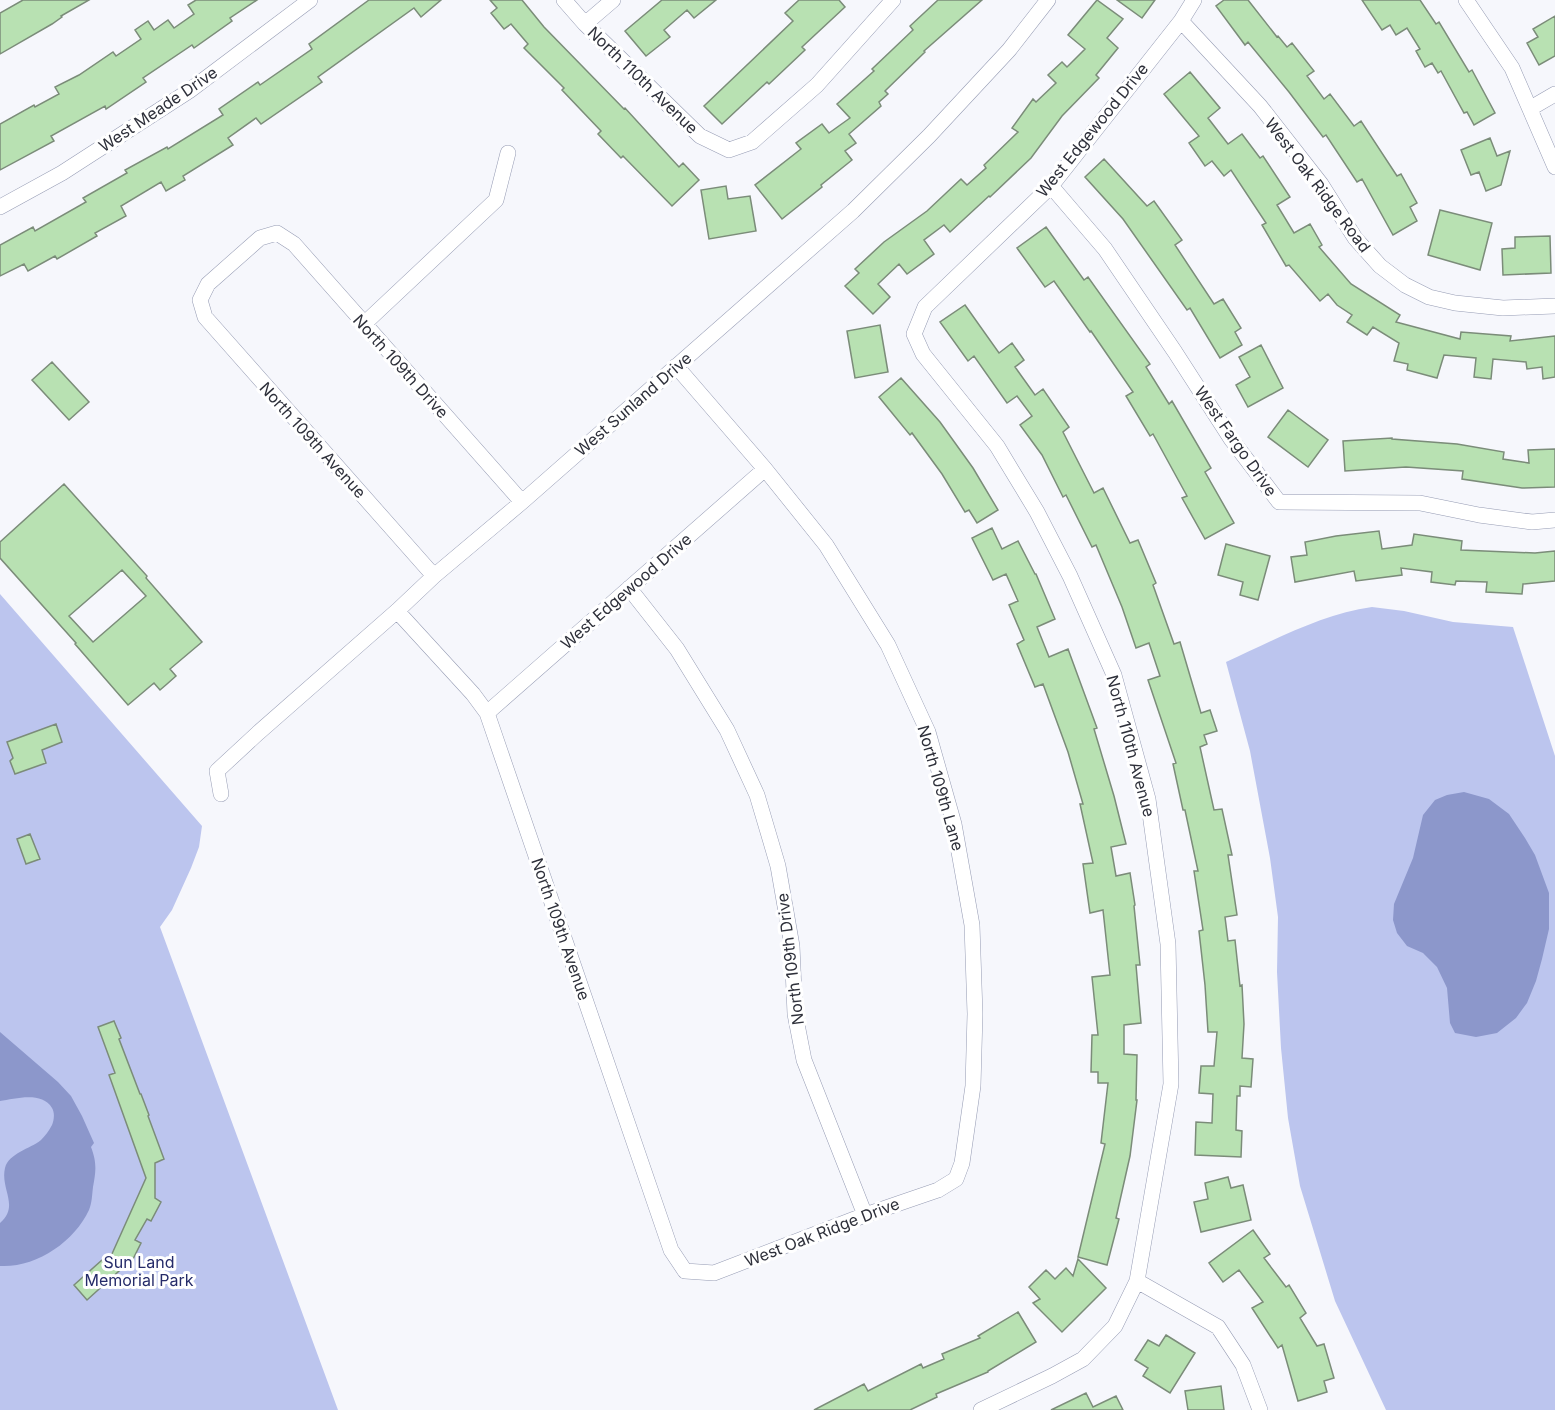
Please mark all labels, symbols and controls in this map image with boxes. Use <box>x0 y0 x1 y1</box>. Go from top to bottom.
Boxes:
street label: North 110th Avenue <box>584 22 702 138</box>
street label: West Edgewood Drive <box>1032 59 1152 201</box>
street label: West Meade Drive <box>95 62 221 156</box>
street label: West Oak Ridge Road <box>1261 114 1375 256</box>
street label: North 109th Drive <box>349 310 453 422</box>
street label: West Sunland Drive <box>571 348 695 460</box>
street label: North 109th Avenue <box>256 378 370 502</box>
street label: West Fargo Drive <box>1191 382 1281 500</box>
street label: West Edgewood Drive <box>557 529 695 653</box>
street label: North 110th Avenue <box>1102 673 1160 819</box>
street label: North 109th Lane <box>913 723 969 853</box>
street label: North 109th Avenue <box>527 855 595 1003</box>
street label: North 109th Drive <box>772 892 808 1026</box>
street label: West Oak Ridge Drive <box>742 1193 902 1271</box>
park label: Sun Land Memorial Park <box>84 1252 194 1290</box>

